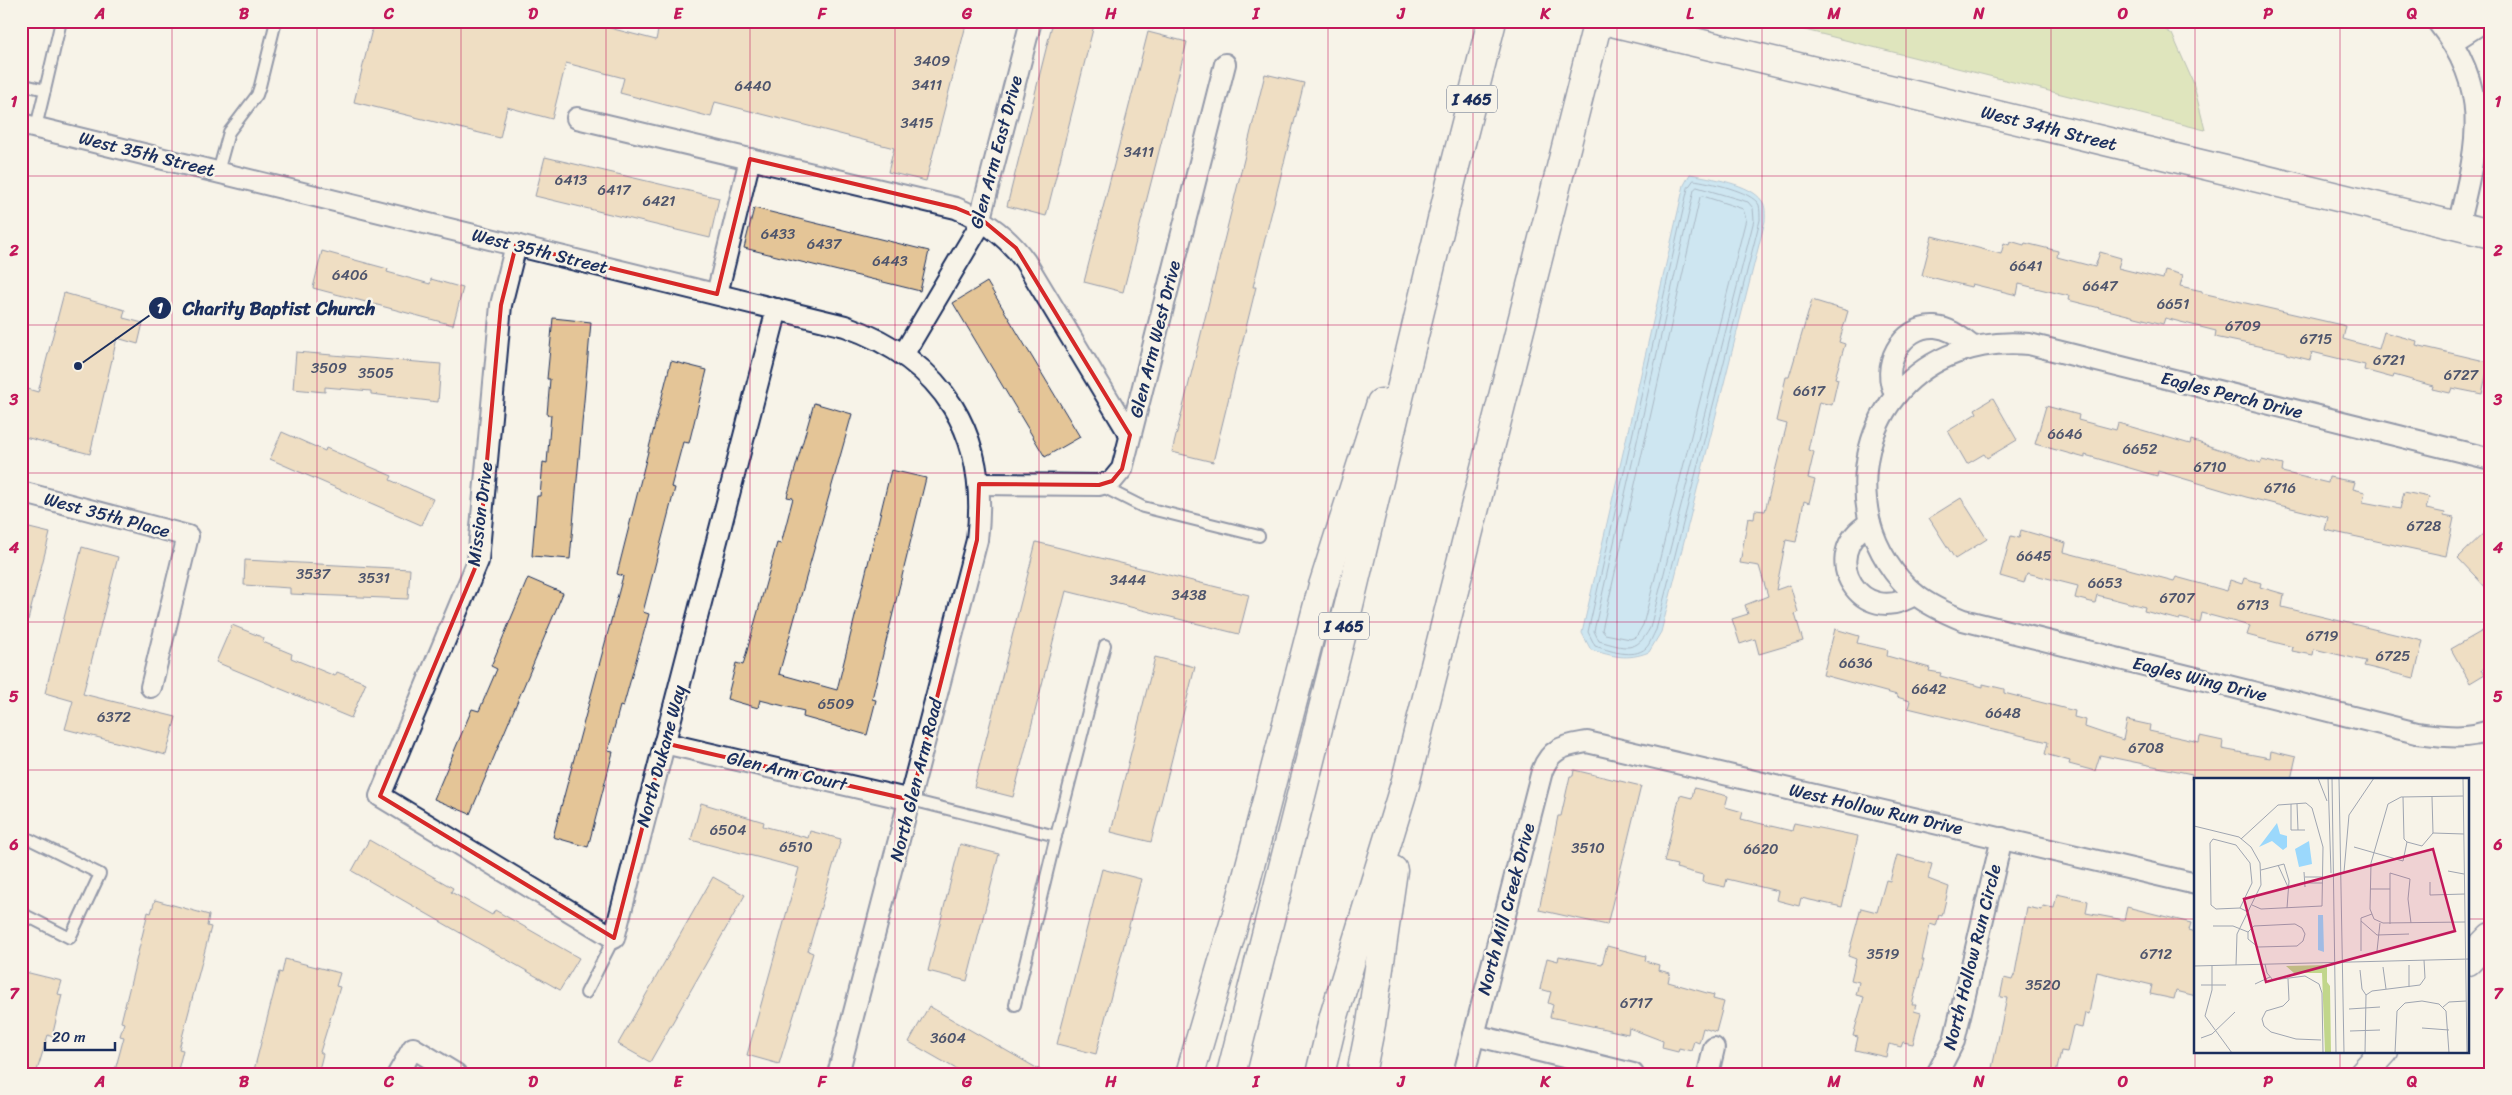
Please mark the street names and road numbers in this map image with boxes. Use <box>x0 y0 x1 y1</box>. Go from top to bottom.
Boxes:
street label: Glen Arm East Drive <box>960 72 1032 232</box>
road number: I 465 <box>1447 86 1497 112</box>
street label: West 34th Street <box>1978 96 2121 160</box>
street label: West 35th Street <box>76 122 218 186</box>
street label: West 35th Street <box>469 219 611 283</box>
street label: Glen Arm West Drive <box>1120 257 1190 421</box>
street label: Eagles Perch Drive <box>2158 362 2306 428</box>
street label: Mission Drive <box>458 460 502 568</box>
street label: West 35th Place <box>40 483 174 547</box>
road number: I 465 <box>1319 612 1369 640</box>
street label: Eagles Wing Drive <box>2129 647 2271 711</box>
street label: North Dukane Way <box>627 681 696 831</box>
street label: North Glen Arm Road <box>880 694 952 865</box>
street label: Glen Arm Court <box>724 742 851 801</box>
street label: West Hollow Run Drive <box>1786 773 1966 845</box>
street label: North Mill Creek Drive <box>1468 819 1544 999</box>
street label: North Hollow Run Circle <box>1933 860 2011 1053</box>

